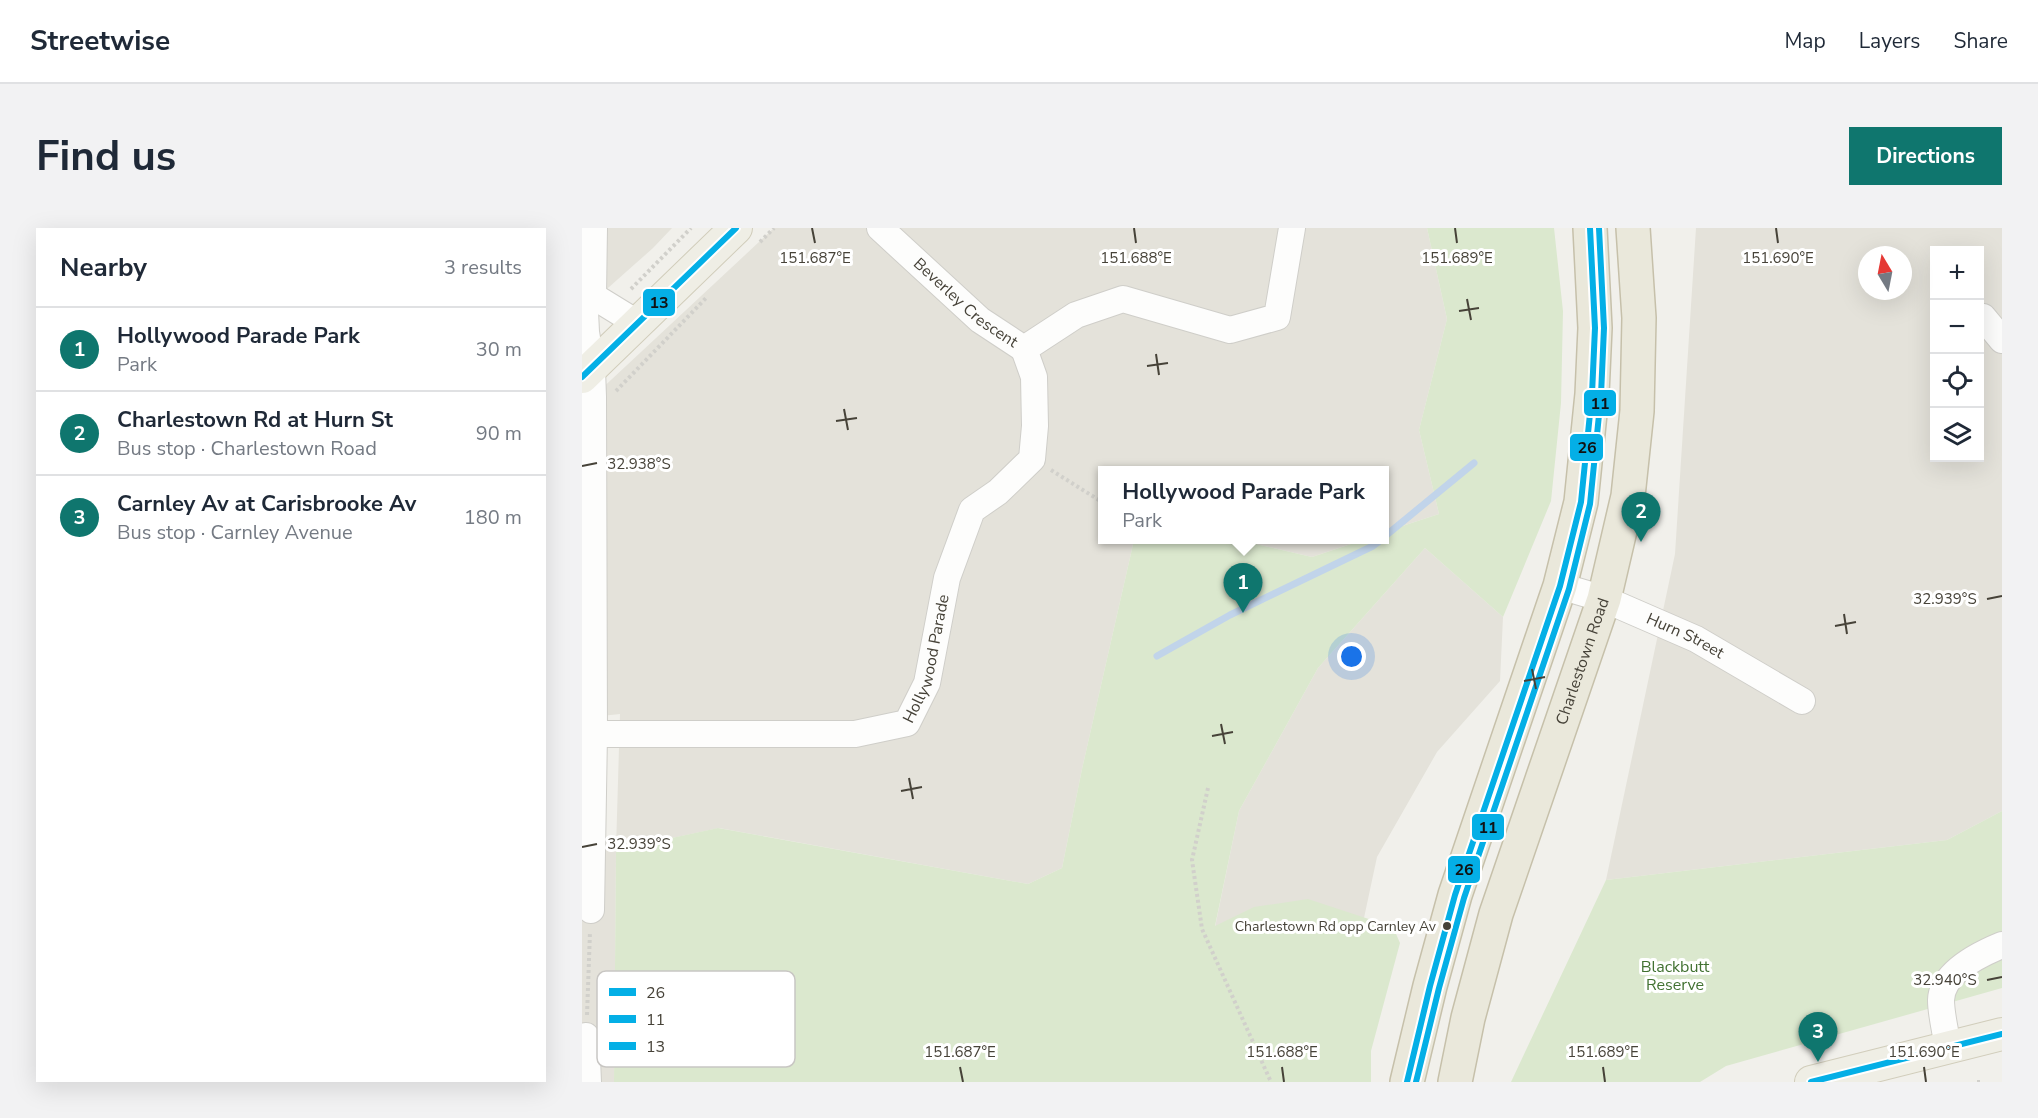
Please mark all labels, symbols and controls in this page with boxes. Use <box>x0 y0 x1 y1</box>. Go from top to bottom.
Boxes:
text: Streetwise <box>30 22 170 60</box>
text: Map <box>1784 27 1826 55</box>
text: Layers <box>1859 27 1920 55</box>
text: Share <box>1953 27 2008 55</box>
button: Directions <box>1849 127 2002 185</box>
text: Find us <box>36 128 176 185</box>
north arrow <box>1858 246 1912 300</box>
map controls <box>1930 246 1984 462</box>
button: + <box>1930 246 1984 300</box>
text: 151.687°E <box>779 248 851 268</box>
text: 151.688°E <box>1100 248 1172 268</box>
text: 151.689°E <box>1421 248 1493 268</box>
text: 151.690°E <box>1742 248 1814 268</box>
text: Nearby <box>60 250 147 285</box>
street label: Beverley Crescent <box>909 253 1022 353</box>
text: 3 results <box>444 254 522 281</box>
line badge: 13 <box>642 288 676 317</box>
text: 13 <box>649 292 669 314</box>
button: − <box>1930 300 1984 354</box>
text: Hollywood Parade Park <box>117 321 360 351</box>
text: 1 <box>74 336 86 363</box>
text: 30 m <box>476 336 522 363</box>
text: Park <box>117 351 157 378</box>
button: locate <box>1930 354 1984 408</box>
line badge: 11 <box>1583 389 1617 417</box>
text: 11 <box>1590 393 1610 415</box>
text: Charlestown Rd at Hurn St <box>117 405 393 435</box>
button: layers <box>1930 408 1984 462</box>
text: 2 <box>74 420 86 447</box>
text: 90 m <box>476 420 522 447</box>
line badge: 26 <box>1569 433 1604 462</box>
text: Bus stop · Charlestown Road <box>117 435 377 462</box>
text: 26 <box>1577 437 1597 459</box>
text: 32.938°S <box>607 454 671 474</box>
popup <box>1098 466 1389 544</box>
text: Hollywood Parade Park <box>1122 477 1365 507</box>
text: Carnley Av at Carisbrooke Av <box>117 489 416 519</box>
pin: 2 <box>1622 492 1660 542</box>
text: 3 <box>74 504 86 531</box>
text: 180 m <box>464 504 522 531</box>
text: Park <box>1122 507 1162 534</box>
text: Bus stop · Carnley Avenue <box>117 519 353 546</box>
pin: 1 <box>1224 564 1262 613</box>
text: 32.939°S <box>1913 589 1977 609</box>
street label: Hollywood Parade <box>898 593 955 727</box>
street label: Charlestown Road <box>1551 595 1615 728</box>
street label: Hurn Street <box>1643 608 1728 664</box>
your location <box>1337 642 1366 671</box>
line badge: 11 <box>1471 813 1505 841</box>
text: 11 <box>1478 817 1498 839</box>
text: 32.939°S <box>607 834 671 854</box>
line badge: 26 <box>1447 855 1481 884</box>
text: 26 <box>1454 859 1474 881</box>
place label: Charlestown Rd opp Carnley Av <box>1235 917 1437 936</box>
marker: Charlestown Rd opp Carnley Av <box>1441 920 1453 932</box>
park label: Blackbutt Reserve <box>1641 956 1710 996</box>
text: 32.940°S <box>1913 970 1977 990</box>
legend <box>597 971 795 1067</box>
text: 26 <box>646 982 665 1004</box>
text: 11 <box>646 1009 665 1031</box>
pin: 3 <box>1798 1012 1838 1062</box>
text: 13 <box>646 1036 665 1058</box>
text: 151.687°E <box>924 1042 996 1062</box>
text: 151.688°E <box>1246 1042 1318 1062</box>
text: 151.689°E <box>1567 1042 1639 1062</box>
text: 151.690°E <box>1888 1042 1960 1062</box>

